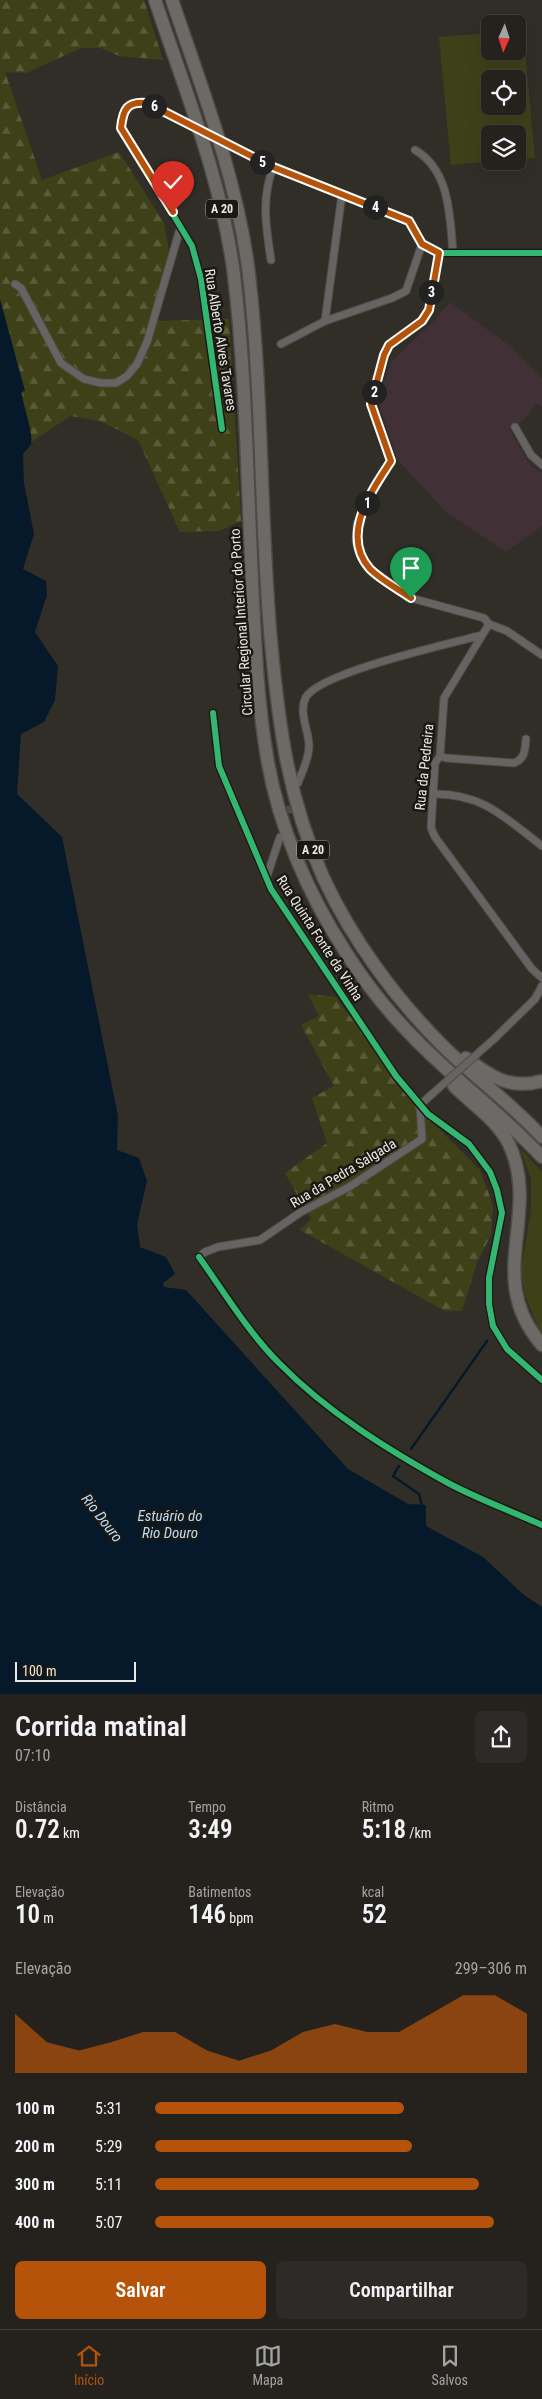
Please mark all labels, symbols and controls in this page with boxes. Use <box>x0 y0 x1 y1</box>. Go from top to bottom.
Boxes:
north arrow <box>481 15 526 60</box>
map controls <box>481 15 526 170</box>
button: locate <box>481 70 526 115</box>
pin: 6 <box>142 94 166 118</box>
text: 6 <box>151 98 158 114</box>
button: layers <box>481 125 526 170</box>
pin: 5 <box>250 150 274 174</box>
text: 5 <box>259 154 266 170</box>
pin <box>152 161 194 212</box>
icon: check <box>159 168 187 196</box>
pin: 4 <box>362 194 388 220</box>
text: 4 <box>372 199 379 215</box>
road number: A 20 <box>206 200 238 218</box>
street label: Rua Alberto Alves Tavares <box>202 268 240 412</box>
pin: 3 <box>418 280 444 304</box>
text: 3 <box>428 284 435 300</box>
pin: 2 <box>362 380 386 404</box>
text: 2 <box>371 384 378 400</box>
pin: 1 <box>354 490 380 516</box>
text: 1 <box>364 495 371 511</box>
street label: Circular Regional Interior do Porto <box>226 528 256 716</box>
pin <box>390 547 432 598</box>
icon: arrive <box>397 554 425 582</box>
street label: Rua da Pedreira <box>412 723 436 811</box>
road number: A 20 <box>297 840 329 860</box>
street label: Rua Quinta Fonte da Vinha <box>274 872 366 1004</box>
street label: Rua da Pedra Salgada <box>287 1135 399 1211</box>
water label: Rio Douro <box>78 1490 126 1546</box>
water label: Estuário do Rio Douro <box>137 1507 203 1542</box>
scale bar <box>15 1659 136 1682</box>
text: 100 m <box>22 1663 57 1679</box>
text: Corrida matinal <box>15 1710 187 1743</box>
button: share <box>475 1711 527 1763</box>
text: 07:10 <box>15 1746 50 1765</box>
text: Distância <box>15 1799 67 1815</box>
text: Tempo <box>188 1799 226 1815</box>
text: Ritmo <box>362 1799 394 1815</box>
text: 0.72 <box>15 1815 60 1844</box>
text: 3:49 <box>188 1815 233 1844</box>
text: 5:18 <box>362 1815 406 1844</box>
text: km <box>60 1825 80 1841</box>
text: /km <box>406 1825 431 1841</box>
text: Elevação <box>15 1884 64 1900</box>
text: Batimentos <box>188 1884 251 1900</box>
text: kcal <box>362 1884 384 1900</box>
text: 10 <box>15 1900 40 1929</box>
text: 146 <box>188 1900 226 1929</box>
text: 52 <box>362 1900 387 1929</box>
text: m <box>40 1910 54 1926</box>
text: bpm <box>226 1910 254 1926</box>
text: Elevação <box>15 1959 72 1978</box>
text: 299–306 m <box>455 1959 527 1978</box>
text: 100 m <box>15 2099 55 2118</box>
text: 5:31 <box>95 2099 122 2118</box>
text: 200 m <box>15 2137 55 2156</box>
text: 5:29 <box>95 2137 122 2156</box>
text: 300 m <box>15 2175 55 2194</box>
text: 5:11 <box>95 2175 122 2194</box>
text: 400 m <box>15 2213 55 2232</box>
text: 5:07 <box>95 2213 122 2232</box>
button: Salvar <box>15 2261 266 2319</box>
button: Compartilhar <box>276 2261 527 2319</box>
tab: Início <box>74 2342 104 2388</box>
tab: Mapa <box>252 2342 283 2388</box>
tab: Salvos <box>431 2342 468 2388</box>

